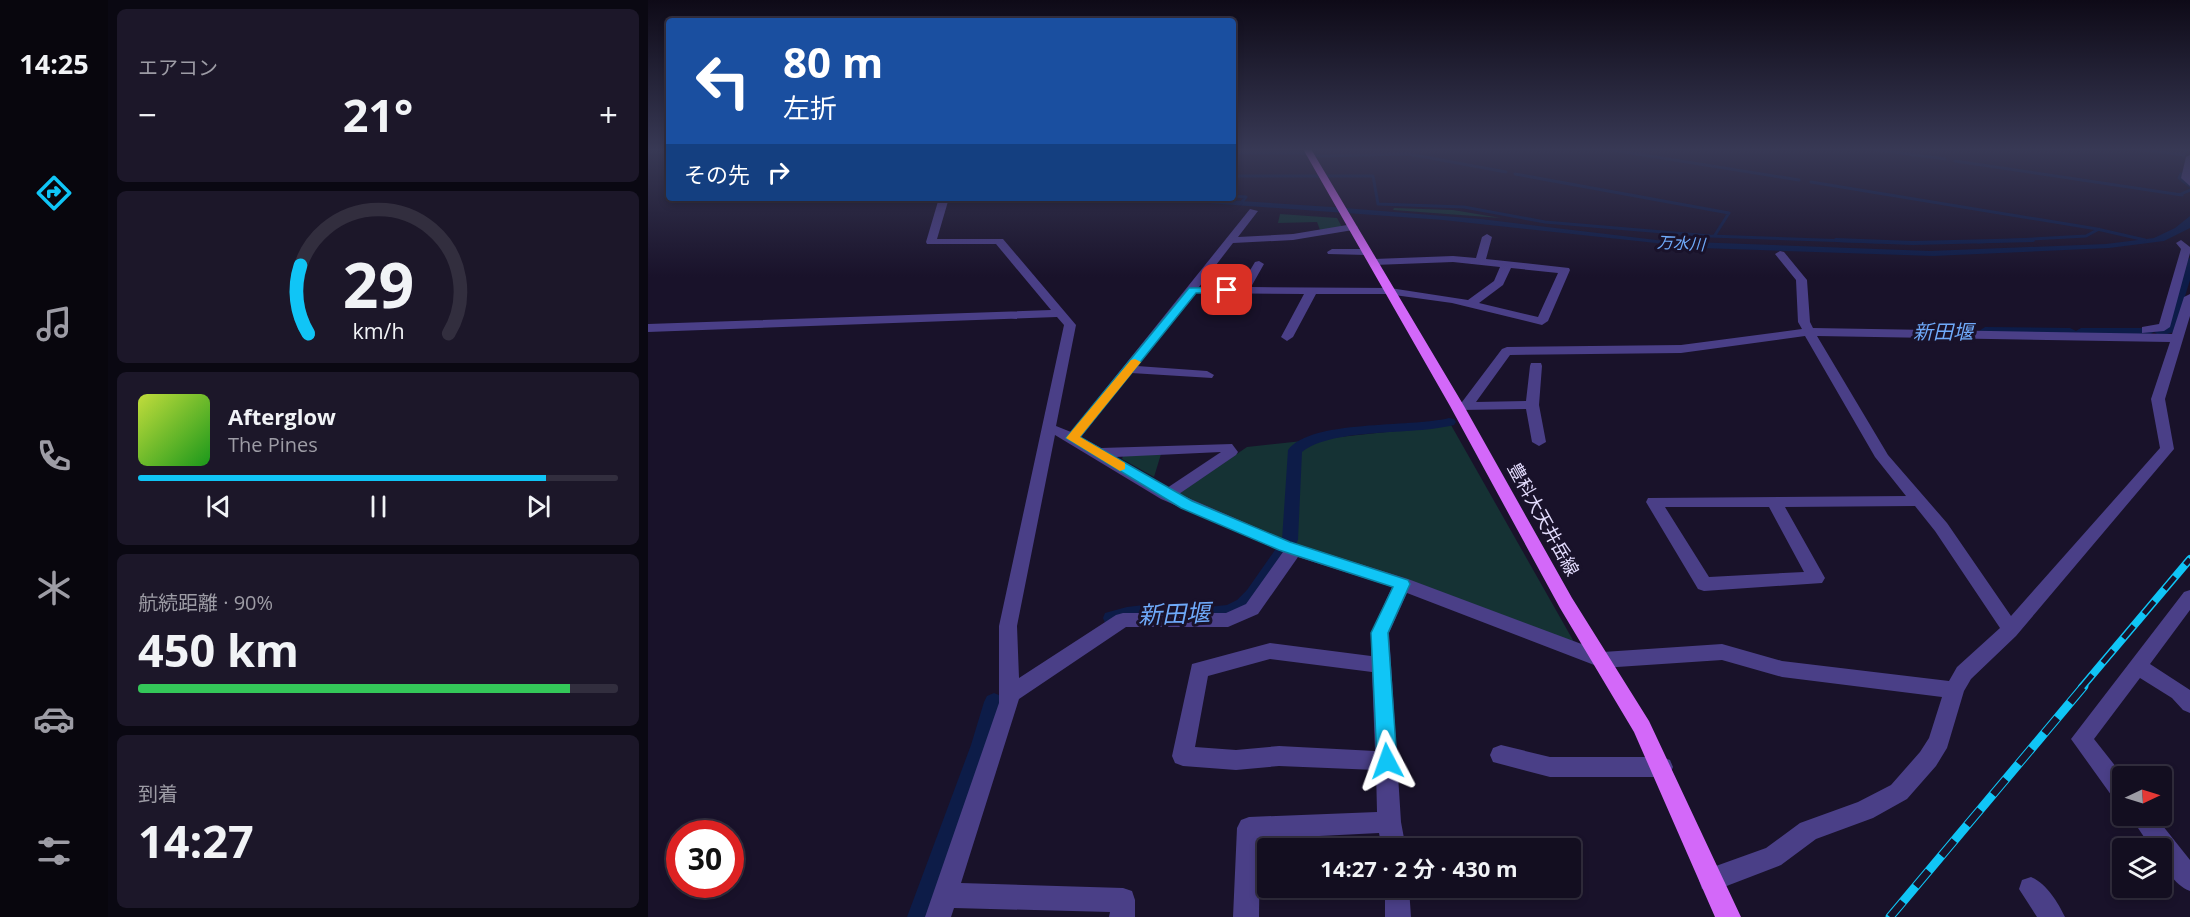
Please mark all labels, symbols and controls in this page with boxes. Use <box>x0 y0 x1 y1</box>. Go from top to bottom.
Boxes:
text: 80 m <box>783 33 883 90</box>
icon: left <box>684 42 762 120</box>
text: 14:25 <box>19 45 89 82</box>
text: エアコン <box>138 54 218 81</box>
text: 21° <box>343 84 413 145</box>
text: 左折 <box>783 89 837 126</box>
text: − <box>138 92 157 137</box>
text: + <box>599 92 618 137</box>
icon: right <box>762 156 795 189</box>
text: その先 <box>684 159 750 189</box>
icon: directions <box>33 172 75 214</box>
water label: 万水川 <box>1656 231 1708 255</box>
text: 29 <box>342 241 414 326</box>
pin <box>1201 264 1252 315</box>
icon: arrive <box>1210 273 1243 306</box>
icon: music <box>33 303 75 345</box>
text: km/h <box>352 316 404 345</box>
water label: 新田堰 <box>1913 318 1977 345</box>
text: Afterglow <box>228 401 336 431</box>
text: The Pines <box>228 431 318 458</box>
icon: phone <box>33 435 75 477</box>
street label: 豊科大天井岳線 <box>1503 458 1585 580</box>
icon: previous <box>202 490 235 523</box>
icon: pause <box>362 490 395 523</box>
icon: next <box>522 490 555 523</box>
icon: climate <box>33 567 75 609</box>
text: 航続距離 · 90% <box>138 589 273 616</box>
water label: 新田堰 <box>1137 595 1215 631</box>
text: 450 km <box>138 619 299 680</box>
icon: car <box>33 698 75 740</box>
position arrow <box>1355 729 1419 793</box>
north arrow <box>2112 766 2172 826</box>
map controls <box>2112 766 2172 898</box>
text: 到着 <box>138 780 178 807</box>
text: 14:27 <box>138 810 254 871</box>
speed limit sign: 30 <box>666 820 744 898</box>
icon: filters <box>33 830 75 872</box>
button: layers <box>2112 838 2172 898</box>
text: 14:27 · 2 分 · 430 m <box>1320 853 1518 883</box>

